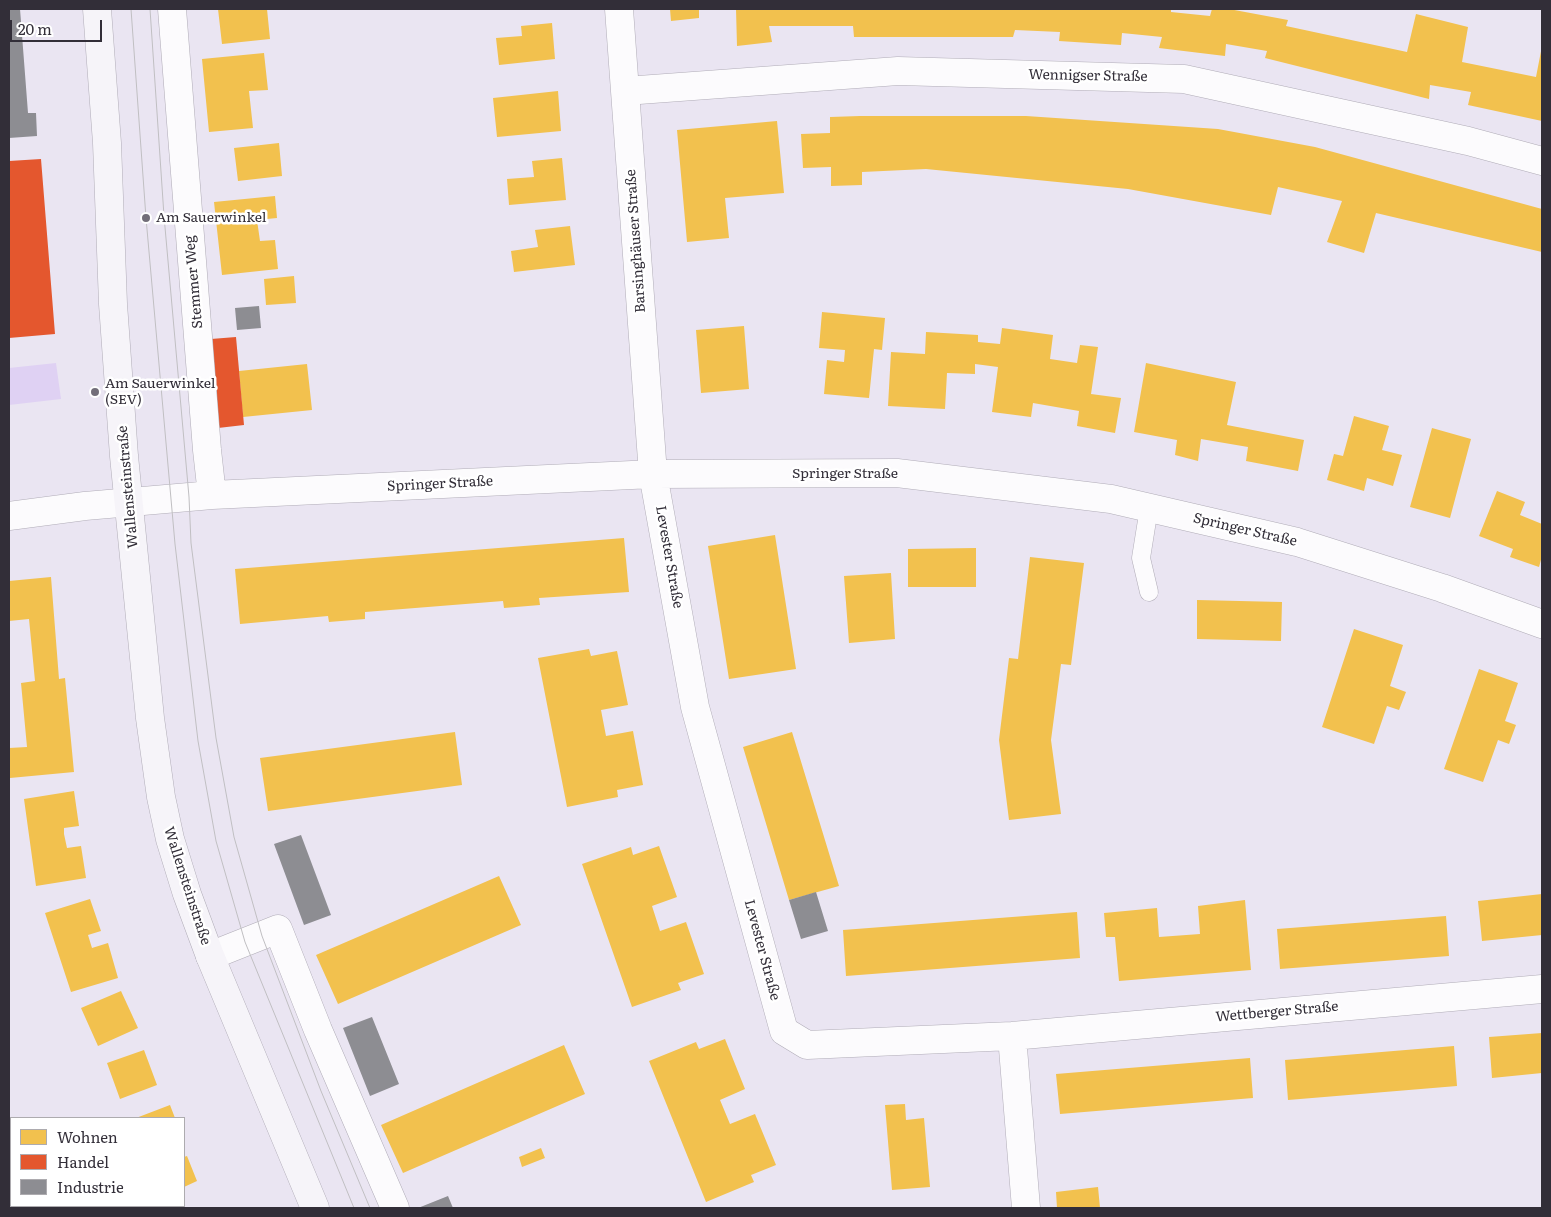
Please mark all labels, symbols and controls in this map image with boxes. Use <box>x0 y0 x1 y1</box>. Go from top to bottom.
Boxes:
scale bar <box>12 10 105 42</box>
text: 20 m <box>18 17 52 40</box>
street label: Wennigser Straße <box>1028 67 1148 85</box>
street label: Barsinghäuser Straße <box>623 169 649 313</box>
place label: Am Sauerwinkel <box>156 210 267 226</box>
marker: Am Sauerwinkel <box>140 212 152 224</box>
street label: Stemmer Weg <box>182 235 206 329</box>
place label: Am Sauerwinkel (SEV) <box>105 376 216 408</box>
marker: Am Sauerwinkel (SEV) <box>89 386 101 398</box>
street label: Wallensteinstraße <box>114 425 142 549</box>
street label: Springer Straße <box>792 466 898 482</box>
street label: Springer Straße <box>387 473 493 495</box>
street label: Levester Straße <box>652 504 686 610</box>
street label: Springer Straße <box>1191 510 1299 550</box>
street label: Wallensteinstraße <box>160 825 214 947</box>
street label: Levester Straße <box>740 898 784 1002</box>
street label: Wettberger Straße <box>1215 998 1339 1026</box>
legend <box>10 1117 185 1207</box>
text: Wohnen <box>57 1125 118 1148</box>
text: Handel <box>57 1150 109 1173</box>
text: Industrie <box>57 1175 124 1198</box>

